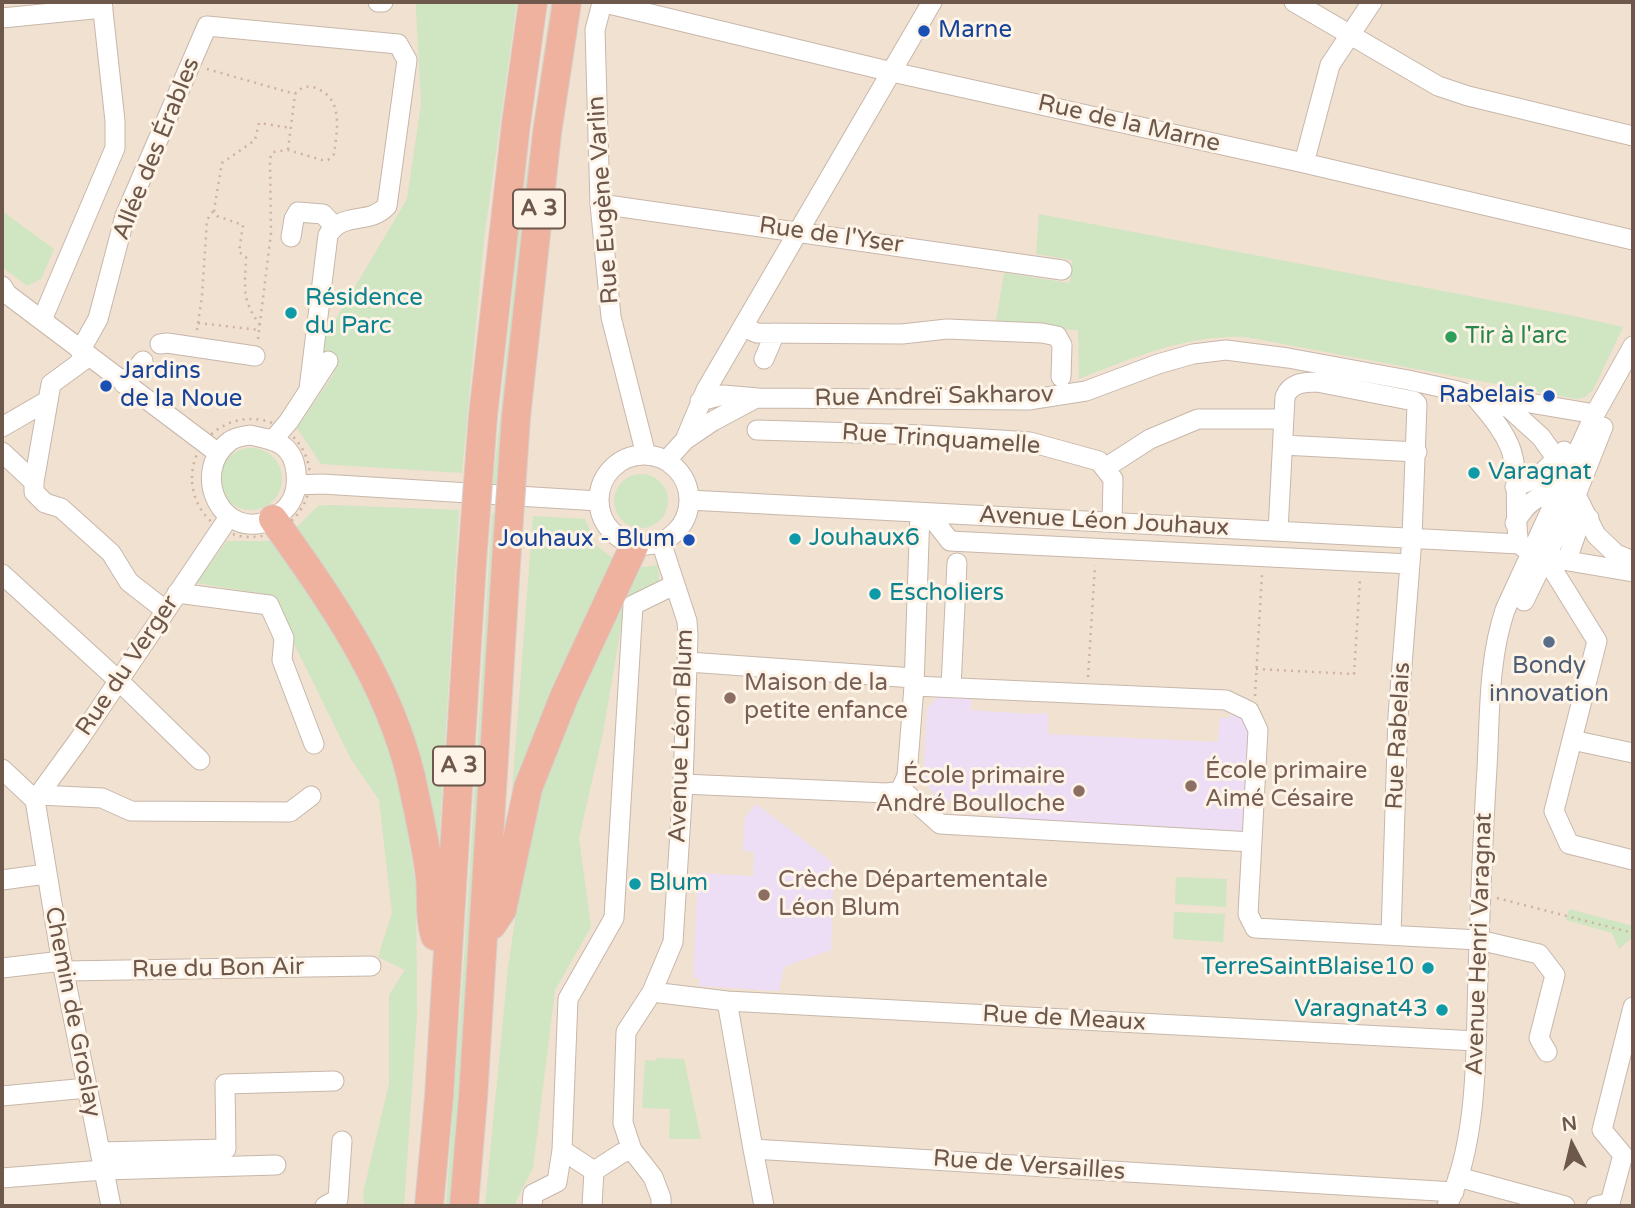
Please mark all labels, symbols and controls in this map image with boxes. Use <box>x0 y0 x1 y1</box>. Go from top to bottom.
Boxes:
place label: Marne <box>938 17 1012 45</box>
marker: Marne <box>916 23 932 39</box>
street label: Allée des Érables <box>107 54 207 244</box>
street label: Rue de la Marne <box>1035 89 1223 159</box>
street label: Rue Eugène Varlin <box>582 95 626 305</box>
road number: A 3 <box>513 190 565 229</box>
street label: Rue de l'Yser <box>757 212 905 260</box>
place label: Résidence du Parc <box>305 285 423 341</box>
marker: Résidence du Parc <box>283 305 299 321</box>
place label: Tir à l'arc <box>1465 323 1567 351</box>
marker: Tir à l'arc <box>1443 329 1459 345</box>
place label: Jardins de la Noue <box>120 358 242 414</box>
marker: Jardins de la Noue <box>98 378 114 394</box>
street label: Rue Andreï Sakharov <box>814 381 1054 413</box>
place label: Rabelais <box>1439 382 1535 410</box>
marker: Rabelais <box>1541 388 1557 404</box>
street label: Rue Trinquamelle <box>841 419 1041 461</box>
place label: Varagnat <box>1488 459 1592 487</box>
marker: Varagnat <box>1466 465 1482 481</box>
street label: Avenue Léon Jouhaux <box>978 501 1230 543</box>
place label: Jouhaux6 <box>809 525 920 553</box>
place label: Jouhaux - Blum <box>498 526 675 554</box>
marker: Jouhaux6 <box>787 531 803 547</box>
marker: Jouhaux - Blum <box>681 532 697 548</box>
place label: Escholiers <box>889 580 1004 608</box>
marker: Escholiers <box>867 586 883 602</box>
street label: Rue du Verger <box>70 590 186 742</box>
street label: Avenue Léon Blum <box>664 629 700 843</box>
marker: Bondy innovation <box>1541 634 1557 650</box>
place label: Bondy innovation <box>1489 653 1609 709</box>
street label: Rue Rabelais <box>1381 661 1417 811</box>
place label: Maison de la petite enfance <box>744 670 908 726</box>
marker: Maison de la petite enfance <box>722 690 738 706</box>
road number: A 3 <box>433 746 485 786</box>
place label: École primaire Aimé Césaire <box>1205 758 1367 814</box>
place label: École primaire André Boulloche <box>876 763 1065 819</box>
marker: École primaire Aimé Césaire <box>1183 778 1199 794</box>
marker: École primaire André Boulloche <box>1071 783 1087 799</box>
street label: Avenue Henri Varagnat <box>1461 812 1499 1076</box>
place label: Crèche Départementale Léon Blum <box>778 867 1048 923</box>
place label: Blum <box>649 870 708 898</box>
marker: Blum <box>627 876 643 892</box>
marker: Crèche Départementale Léon Blum <box>756 887 772 903</box>
street label: Chemin de Groslay <box>37 904 107 1120</box>
street label: Rue du Bon Air <box>132 953 304 985</box>
place label: TerreSaintBlaise10 <box>1201 954 1414 982</box>
marker: TerreSaintBlaise10 <box>1420 960 1436 976</box>
place label: Varagnat43 <box>1294 996 1428 1024</box>
street label: Rue de Meaux <box>982 1000 1146 1038</box>
marker: Varagnat43 <box>1434 1002 1450 1018</box>
north arrow <box>1537 1110 1607 1180</box>
text: N <box>1561 1112 1578 1136</box>
street label: Rue de Versailles <box>932 1145 1126 1187</box>

